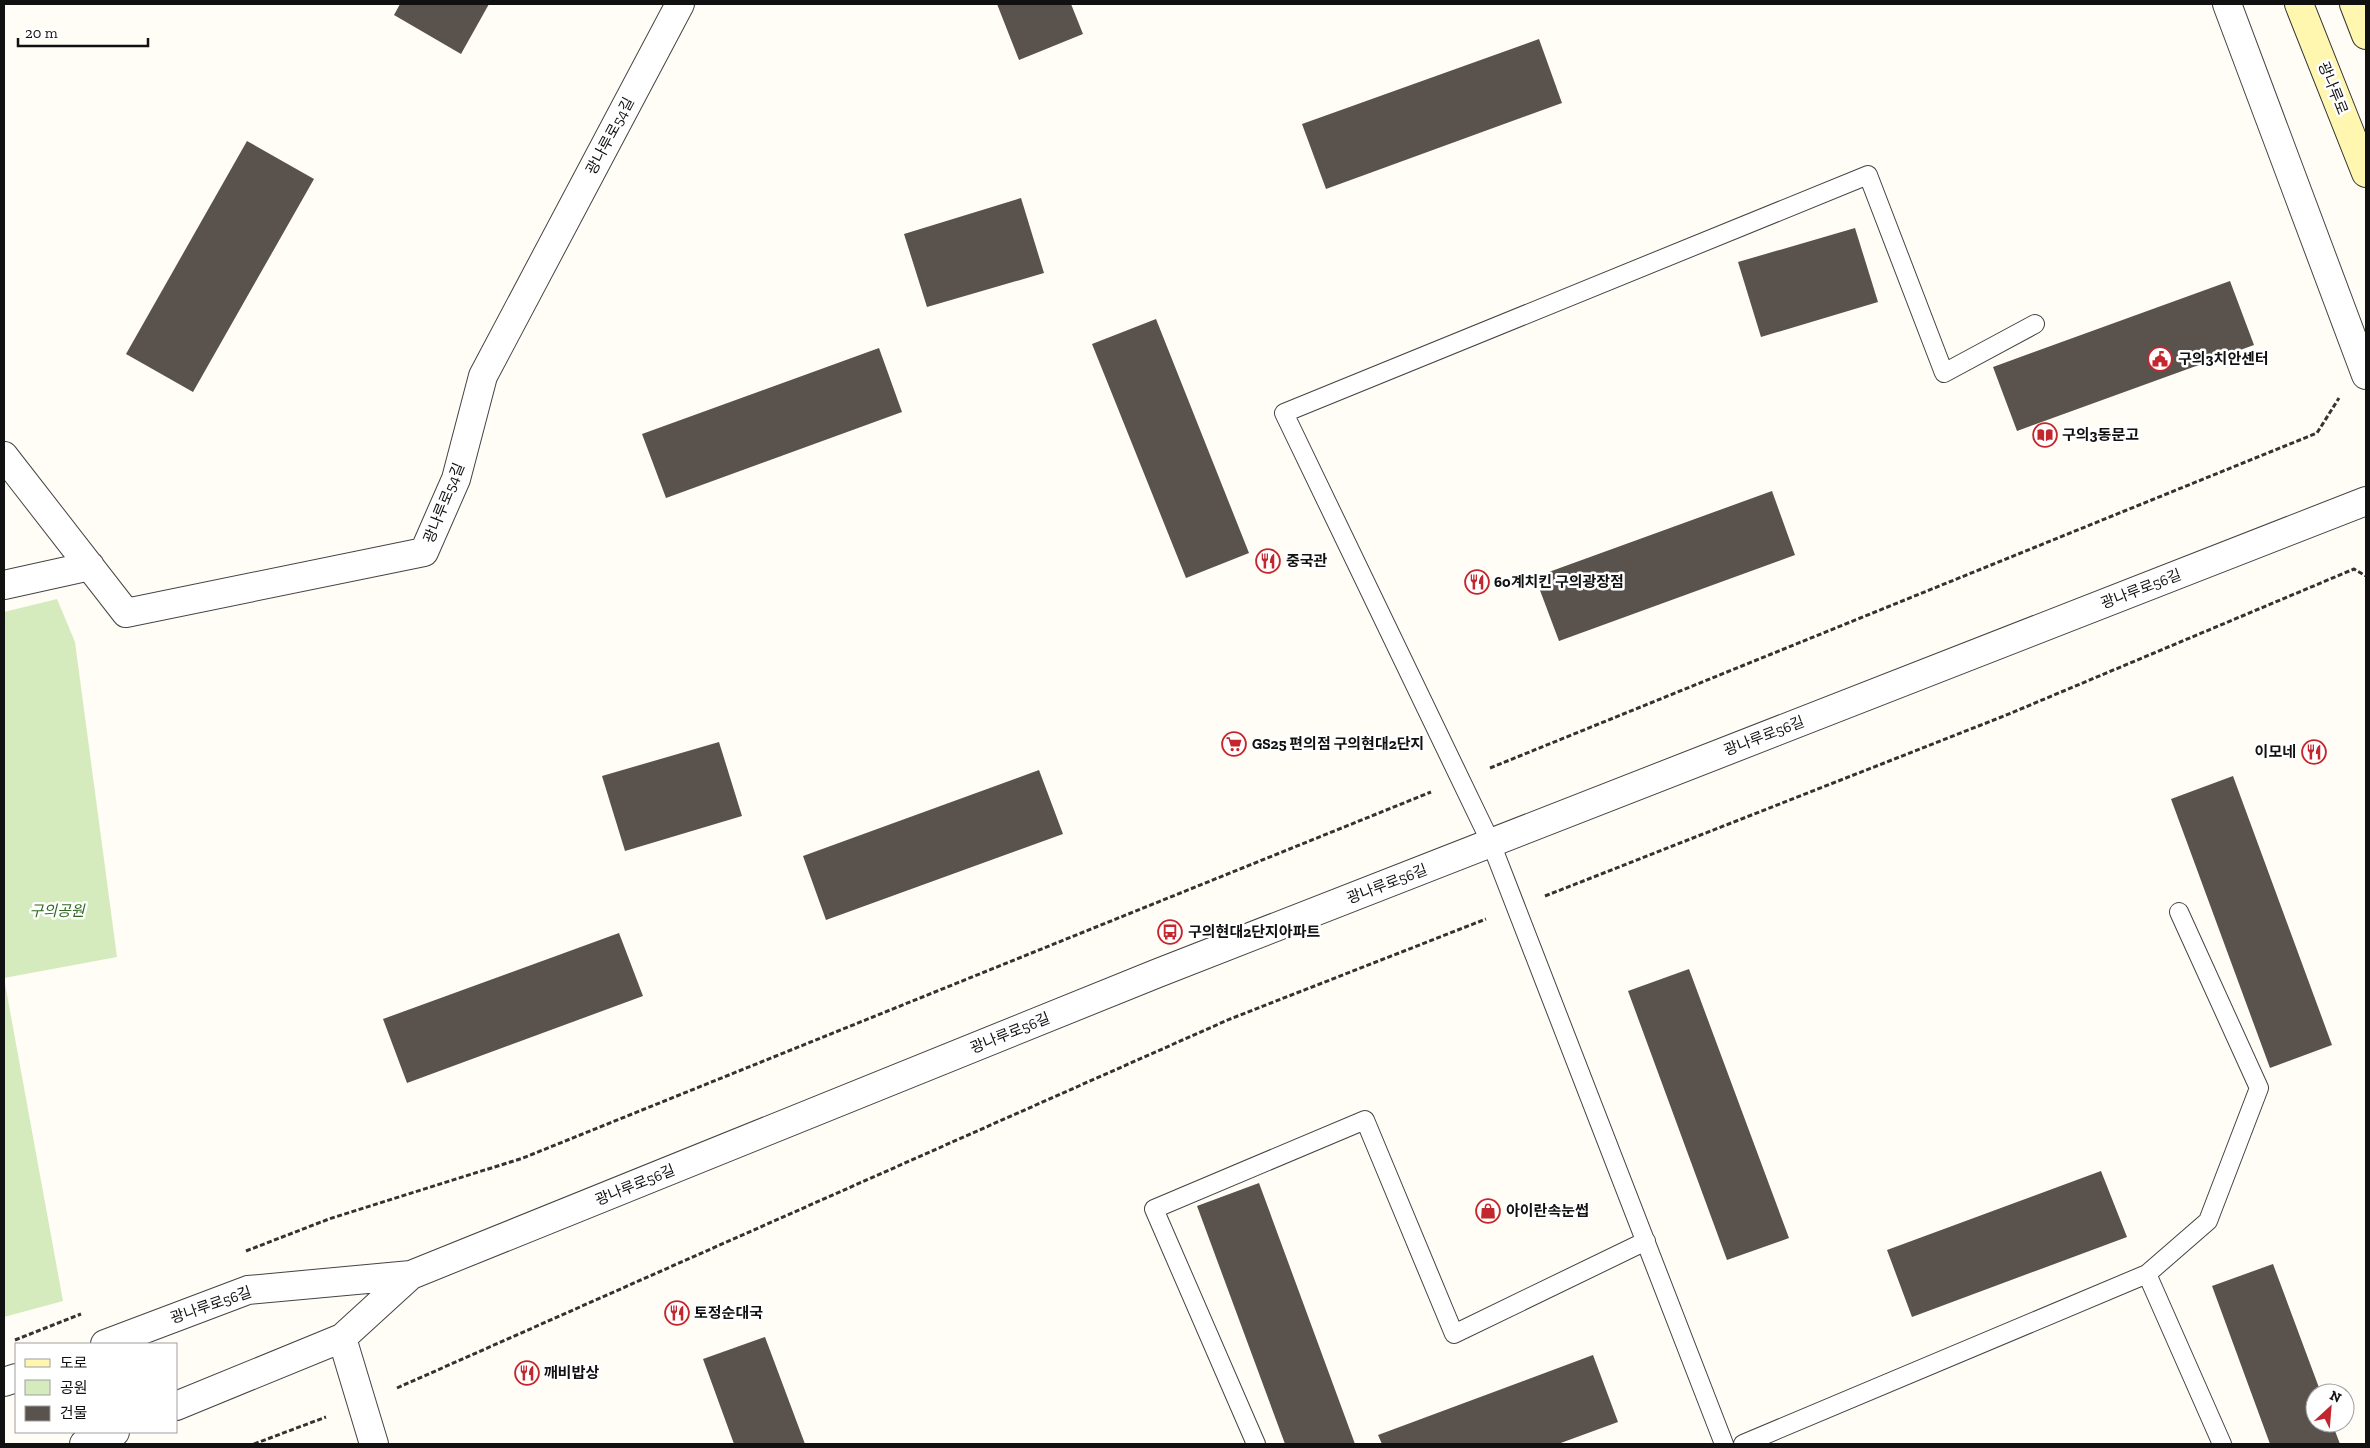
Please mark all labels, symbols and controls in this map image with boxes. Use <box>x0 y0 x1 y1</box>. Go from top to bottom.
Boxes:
scale bar <box>18 15 148 47</box>
text: 20 m <box>25 24 58 42</box>
street label: 광나루로 <box>2314 59 2352 117</box>
street label: 광나루로54길 <box>582 94 638 178</box>
public building icon: 구의3치안센터 <box>2147 346 2173 372</box>
place label: 구의3치안센터 <box>2178 350 2269 368</box>
library icon: 구의3동문고 <box>2032 422 2058 448</box>
place label: 구의3동문고 <box>2062 426 2139 444</box>
street label: 광나루로54길 <box>420 460 468 546</box>
restaurant icon: 중국관 <box>1255 548 1281 574</box>
place label: 중국관 <box>1286 552 1328 570</box>
street label: 광나루로56길 <box>2098 565 2184 613</box>
restaurant icon: 60계치킨 구의광장점 <box>1464 569 1490 595</box>
place label: 60계치킨 구의광장점 <box>1494 573 1624 591</box>
street label: 광나루로56길 <box>1721 712 1807 760</box>
supermarket icon: GS25 편의점 구의현대2단지 <box>1221 731 1247 757</box>
place label: GS25 편의점 구의현대2단지 <box>1252 735 1424 753</box>
restaurant icon: 이모네 <box>2301 739 2327 765</box>
place label: 이모네 <box>2255 743 2296 761</box>
street label: 광나루로56길 <box>1344 860 1430 908</box>
park label: 구의공원 <box>29 902 86 920</box>
bus stop icon: 구의현대2단지아파트 <box>1157 919 1183 945</box>
place label: 구의현대2단지아파트 <box>1188 923 1320 941</box>
street label: 광나루로56길 <box>967 1009 1053 1057</box>
street label: 광나루로56길 <box>592 1161 678 1209</box>
shop icon: 아이란속눈썹 <box>1475 1198 1501 1224</box>
place label: 아이란속눈썹 <box>1506 1202 1589 1220</box>
street label: 광나루로56길 <box>168 1283 254 1327</box>
restaurant icon: 토정순대국 <box>664 1300 690 1326</box>
place label: 토정순대국 <box>694 1304 763 1322</box>
legend <box>15 1343 178 1433</box>
text: 도로 <box>60 1354 88 1372</box>
restaurant icon: 깨비밥상 <box>514 1360 540 1386</box>
place label: 깨비밥상 <box>544 1364 599 1382</box>
text: 공원 <box>60 1379 88 1397</box>
north arrow <box>2305 1383 2355 1433</box>
text: N <box>2327 1387 2344 1407</box>
text: 건물 <box>60 1404 88 1422</box>

